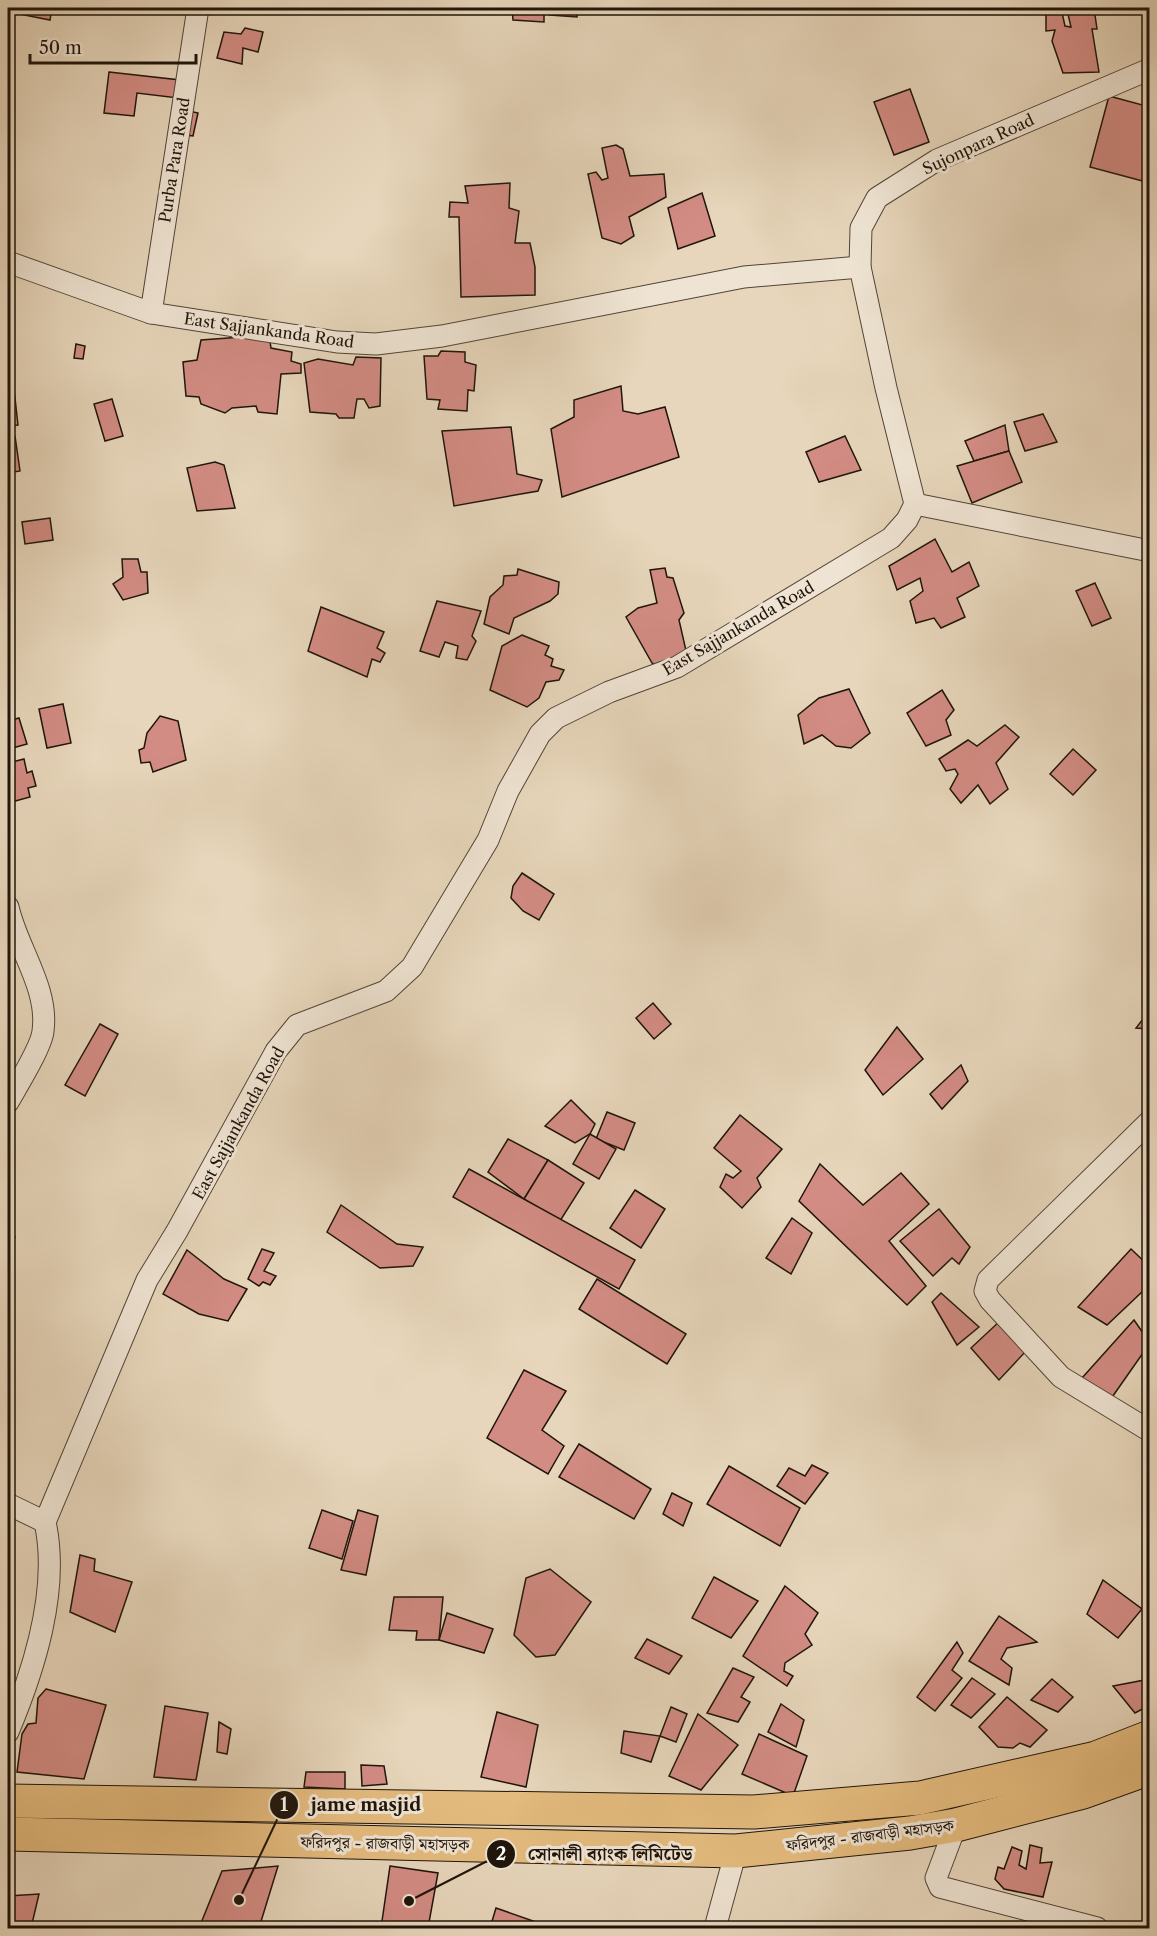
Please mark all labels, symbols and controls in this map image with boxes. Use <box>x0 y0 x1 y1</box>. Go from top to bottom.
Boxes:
scale bar <box>30 27 196 65</box>
text: 50 m <box>39 37 82 59</box>
street label: Purba Para Road <box>154 96 194 224</box>
street label: Sujonpara Road <box>919 109 1037 179</box>
street label: East Sajjankanda Road <box>183 308 356 352</box>
street label: East Sajjankanda Road <box>659 576 818 680</box>
street label: East Sajjankanda Road <box>188 1043 288 1203</box>
callout: jame masjid <box>269 1787 434 1823</box>
text: 1 <box>280 1794 288 1816</box>
text: jame masjid <box>307 1794 421 1816</box>
street label: ফরিদপুর - রাজবাড়ী মহাসড়ক <box>784 1815 956 1856</box>
street label: ফরিদপুর - রাজবাড়ী মহাসড়ক <box>299 1832 470 1855</box>
callout: সোনালী ব্যাংক লিমিটেড <box>486 1836 705 1872</box>
text: 2 <box>496 1843 506 1865</box>
text: সোনালী ব্যাংক লিমিটেড <box>528 1843 694 1865</box>

